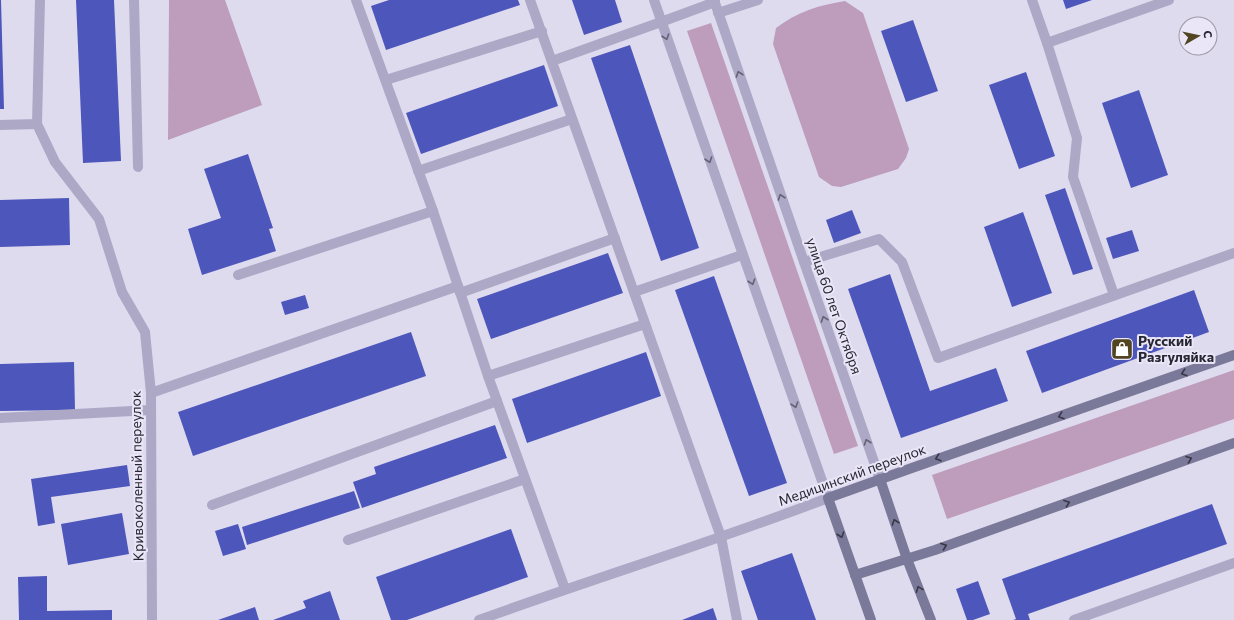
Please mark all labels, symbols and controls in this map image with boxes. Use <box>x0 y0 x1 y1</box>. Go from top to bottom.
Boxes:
north arrow <box>1178 16 1218 56</box>
text: С <box>1201 30 1215 40</box>
one-way arrow <box>662 33 670 40</box>
one-way arrow <box>735 70 744 77</box>
one-way arrow <box>705 156 713 163</box>
one-way arrow <box>778 193 786 200</box>
street label: улица 60 лет Октября <box>803 235 866 376</box>
one-way arrow <box>747 279 756 286</box>
one-way arrow <box>820 316 829 323</box>
place label: Русский Разгуляйка <box>1138 332 1214 365</box>
shop icon: Русский Разгуляйка <box>1109 336 1135 362</box>
one-way arrow <box>1181 368 1188 376</box>
street label: Кривоколенный переулок <box>127 390 146 561</box>
one-way arrow <box>790 402 799 409</box>
one-way arrow <box>1058 411 1065 419</box>
one-way arrow <box>863 439 872 446</box>
street label: Медицинский переулок <box>776 440 928 509</box>
one-way arrow <box>935 454 942 462</box>
one-way arrow <box>1186 455 1193 463</box>
one-way arrow <box>1063 499 1070 507</box>
one-way arrow <box>891 519 899 526</box>
one-way arrow <box>836 532 845 539</box>
one-way arrow <box>941 543 948 551</box>
one-way arrow <box>916 586 924 593</box>

